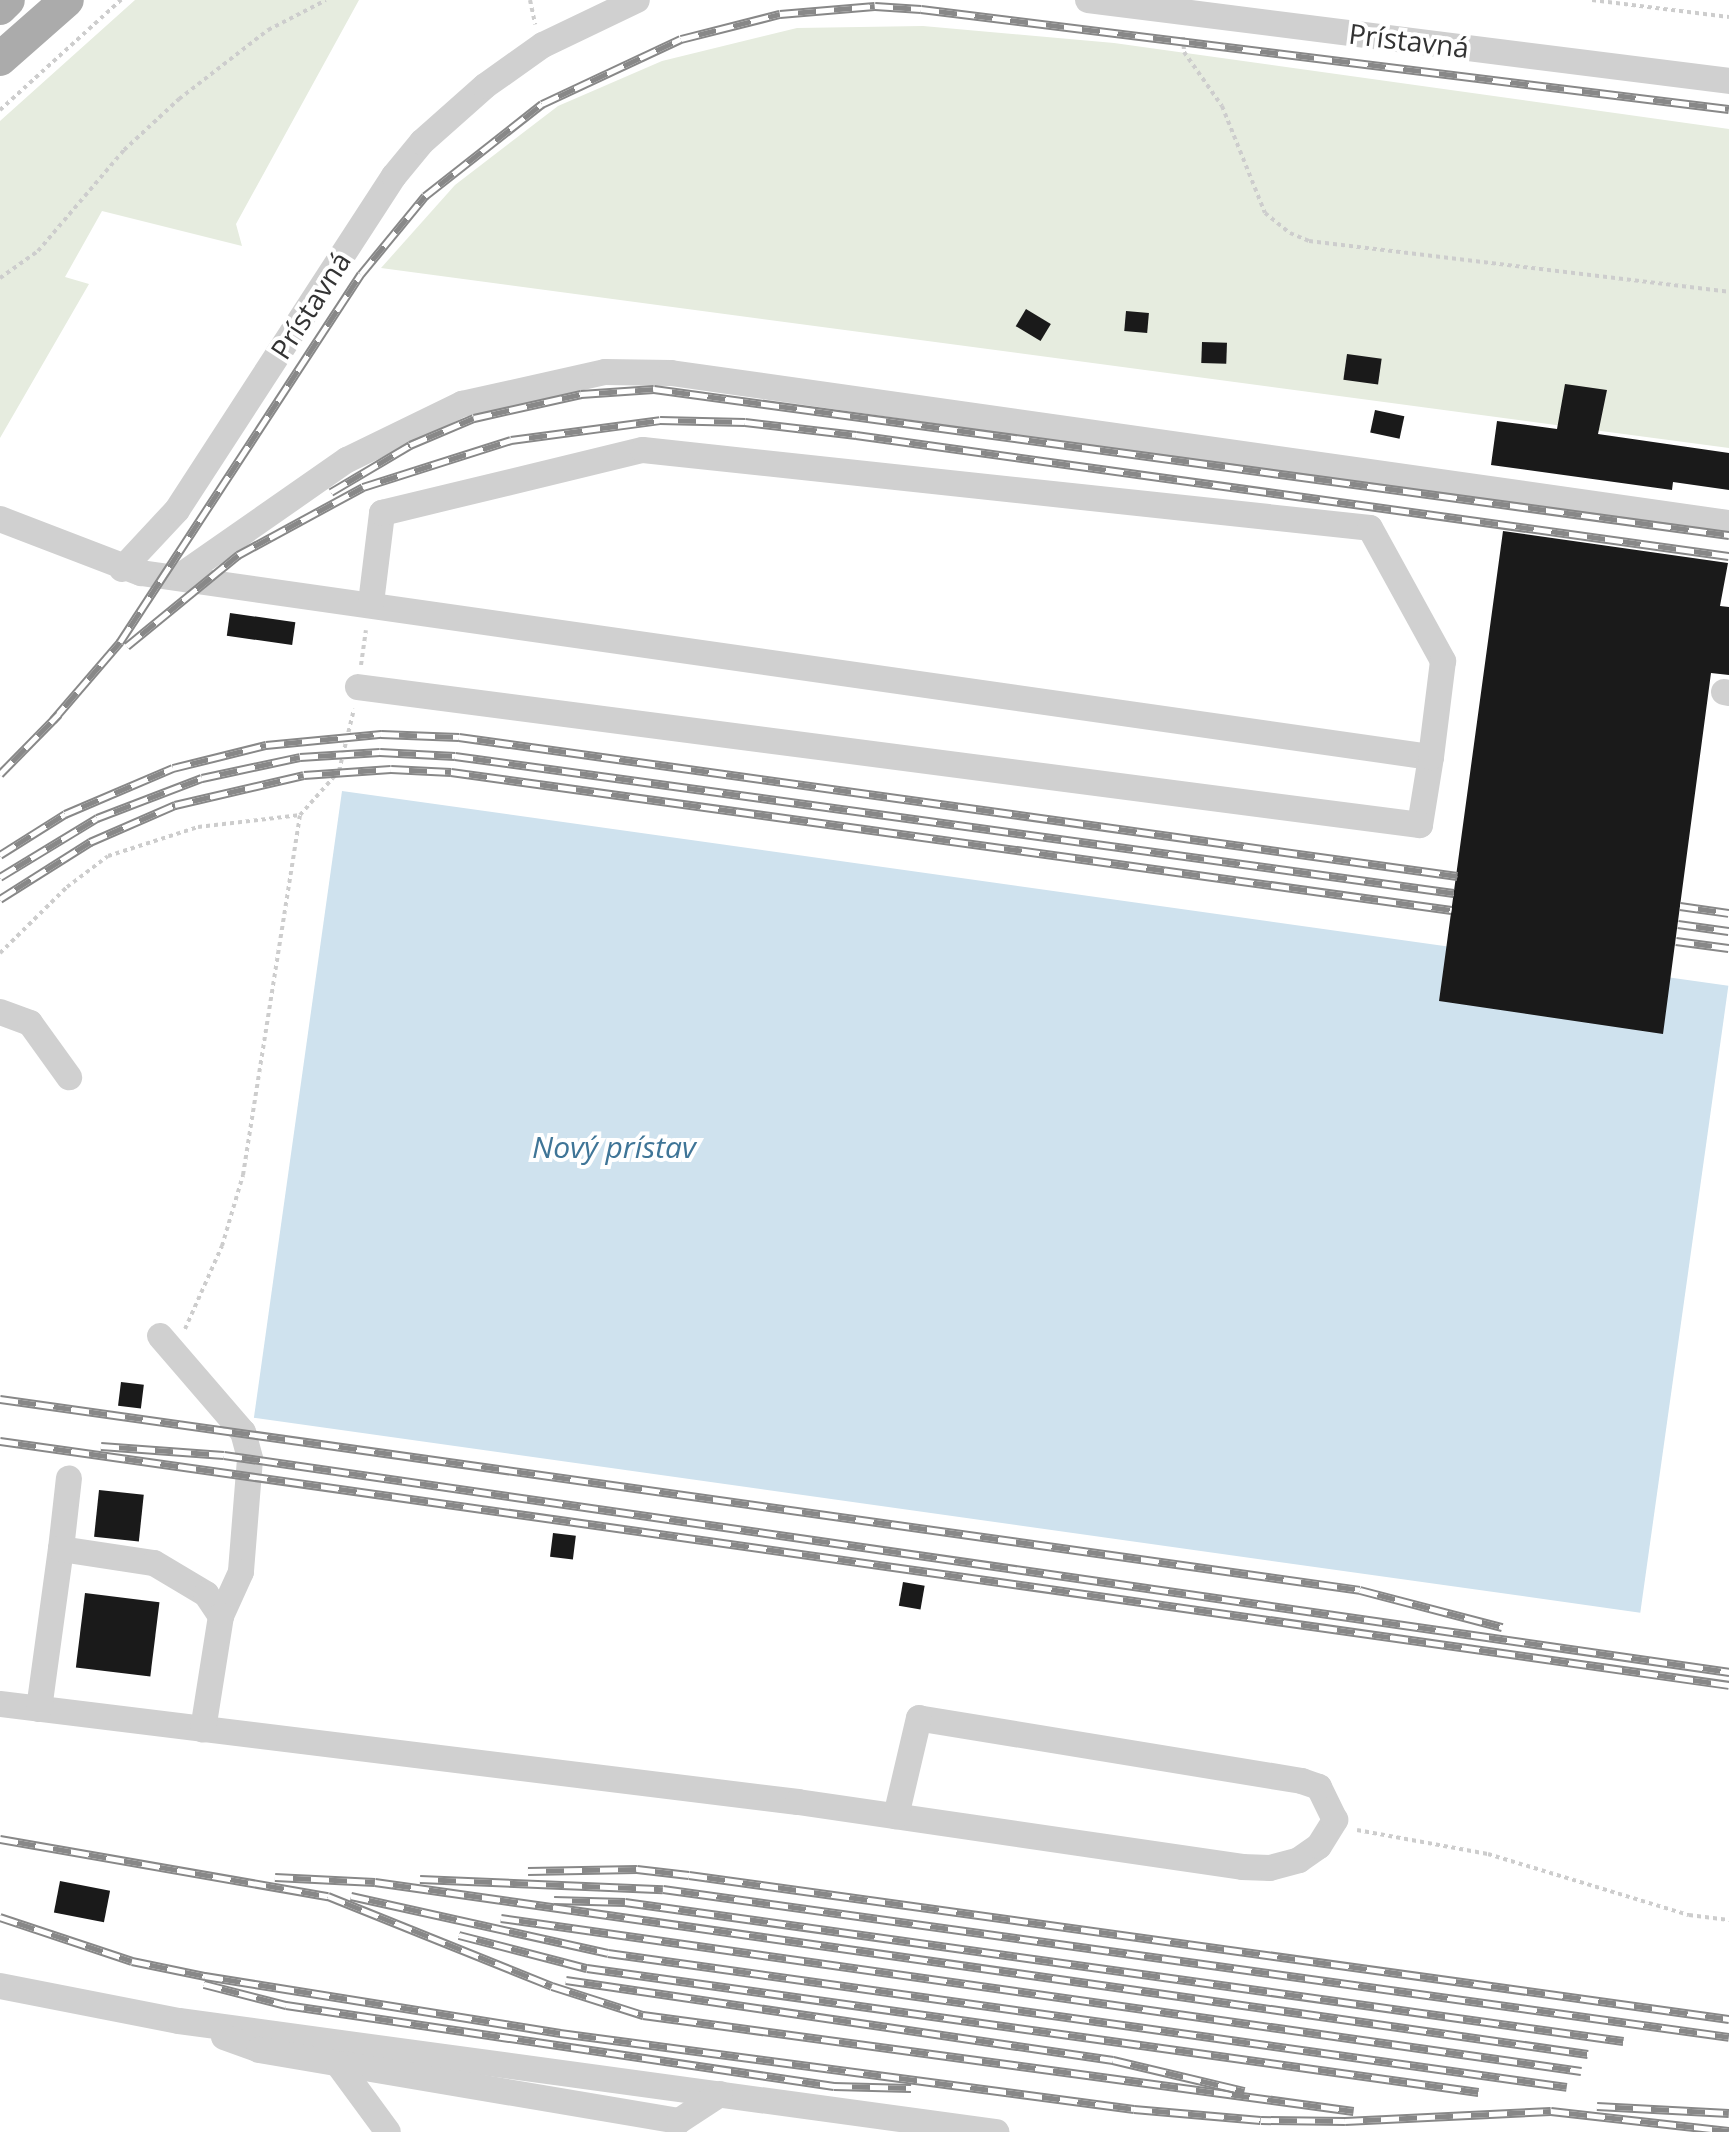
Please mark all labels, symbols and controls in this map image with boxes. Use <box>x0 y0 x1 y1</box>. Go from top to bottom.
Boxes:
street label: Prístavná <box>1347 16 1471 64</box>
street label: Prístavná <box>263 245 357 365</box>
water label: Nový prístav <box>532 1129 696 1165</box>

